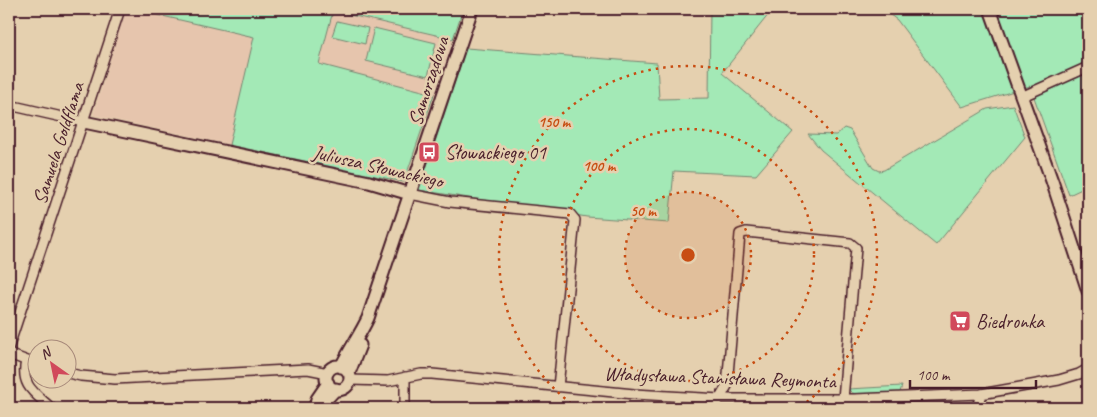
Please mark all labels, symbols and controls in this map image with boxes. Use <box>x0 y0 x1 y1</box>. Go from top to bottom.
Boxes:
street label: Samorządowa <box>402 32 455 129</box>
street label: Samuela Goldflama <box>27 78 90 207</box>
text: 150 m <box>538 113 572 132</box>
street label: Juliusza Słowackiego <box>309 139 447 194</box>
bus stop icon: Słowackiego 01 <box>417 140 441 164</box>
place label: Słowackiego 01 <box>445 140 547 165</box>
text: 100 m <box>583 157 617 176</box>
text: 50 m <box>630 202 657 221</box>
centre of rings <box>679 246 697 264</box>
supermarket icon: Biedronka <box>948 309 972 333</box>
place label: Biedronka <box>976 309 1045 334</box>
north arrow <box>28 340 78 390</box>
text: N <box>37 343 55 363</box>
scale bar <box>910 357 1036 389</box>
street label: Władysława Stanisława Reymonta <box>604 361 838 394</box>
text: 100 m <box>917 366 951 385</box>

